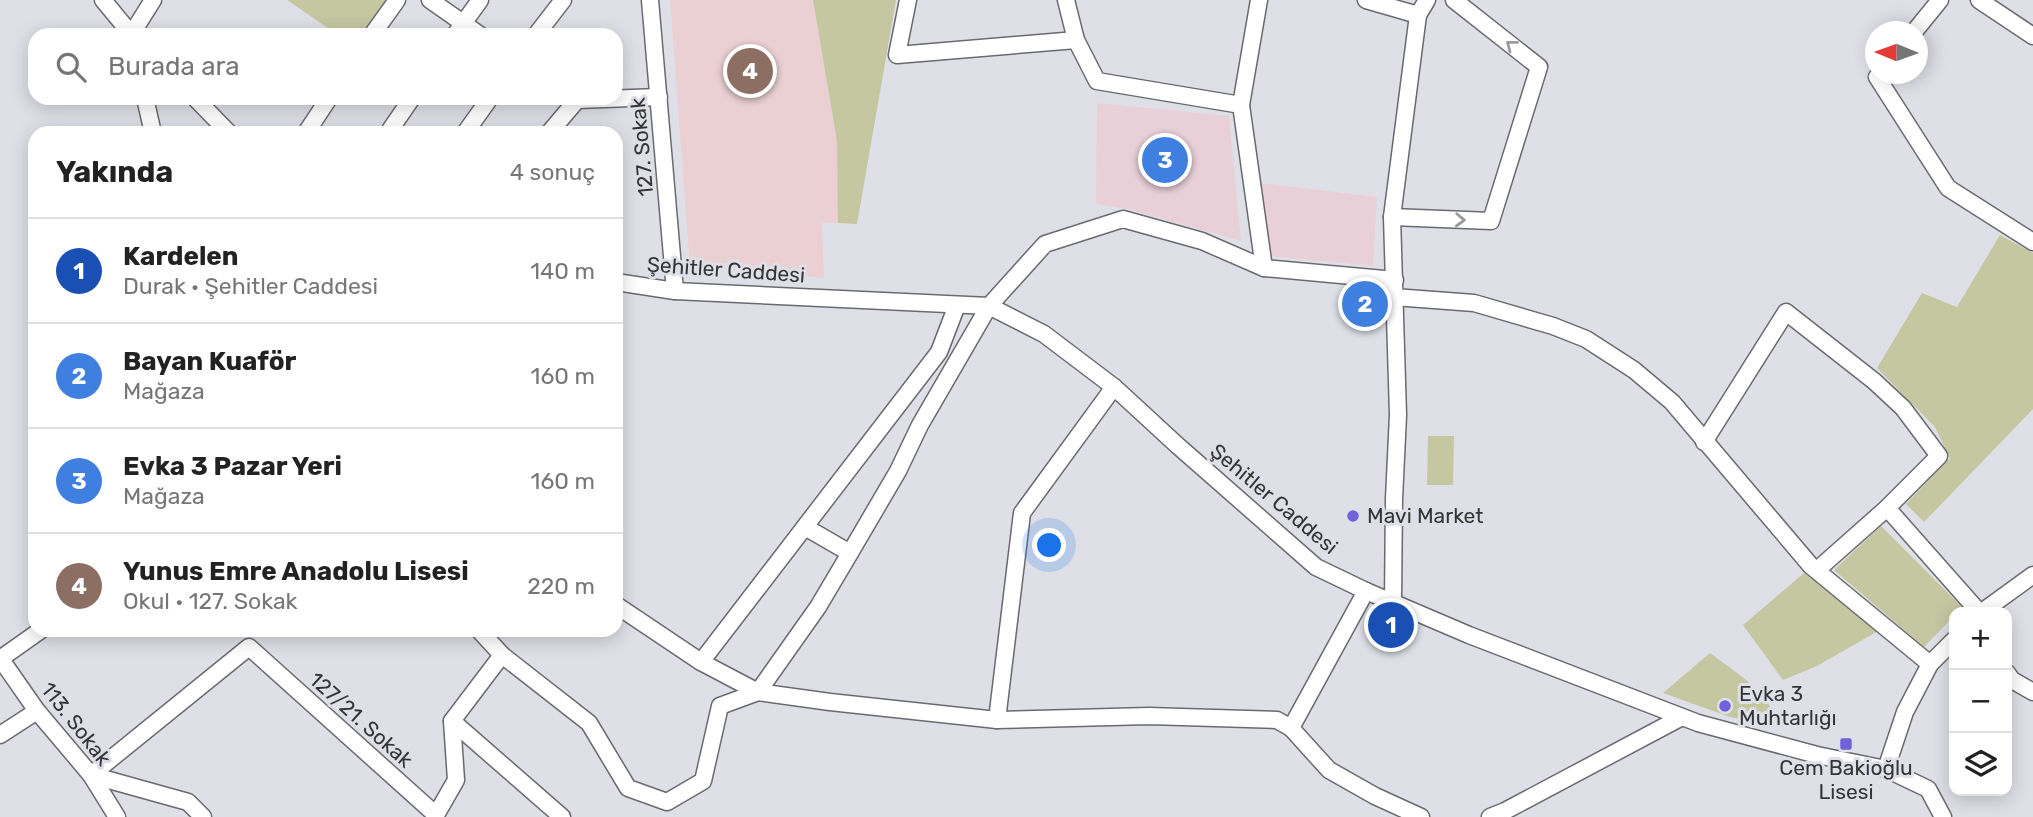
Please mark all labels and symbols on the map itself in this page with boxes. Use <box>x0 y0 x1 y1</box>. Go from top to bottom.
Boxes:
north arrow <box>1865 21 1928 84</box>
one-way arrow <box>1506 41 1519 54</box>
pin: 4 <box>727 45 773 97</box>
street label: 127. Sokak <box>625 96 658 198</box>
pin: 3 <box>1142 134 1188 186</box>
one-way arrow <box>1455 213 1466 228</box>
street label: Şehitler Caddesi <box>646 252 806 288</box>
pin: 2 <box>1342 278 1388 330</box>
street label: Şehitler Caddesi <box>1206 438 1343 559</box>
place label: Mavi Market <box>1367 503 1483 528</box>
marker: Mavi Market <box>1345 508 1361 524</box>
your location <box>1032 528 1066 562</box>
pin: 1 <box>1368 599 1414 651</box>
street label: 127/21. Sokak <box>304 667 418 773</box>
street label: 113. Sokak <box>36 677 117 771</box>
place label: Evka 3 Muhtarlığı <box>1739 681 1837 730</box>
marker: Evka 3 Muhtarlığı <box>1717 698 1733 714</box>
marker: Cem Bakioğlu Lisesi <box>1838 736 1854 752</box>
place label: Cem Bakioğlu Lisesi <box>1779 755 1913 804</box>

